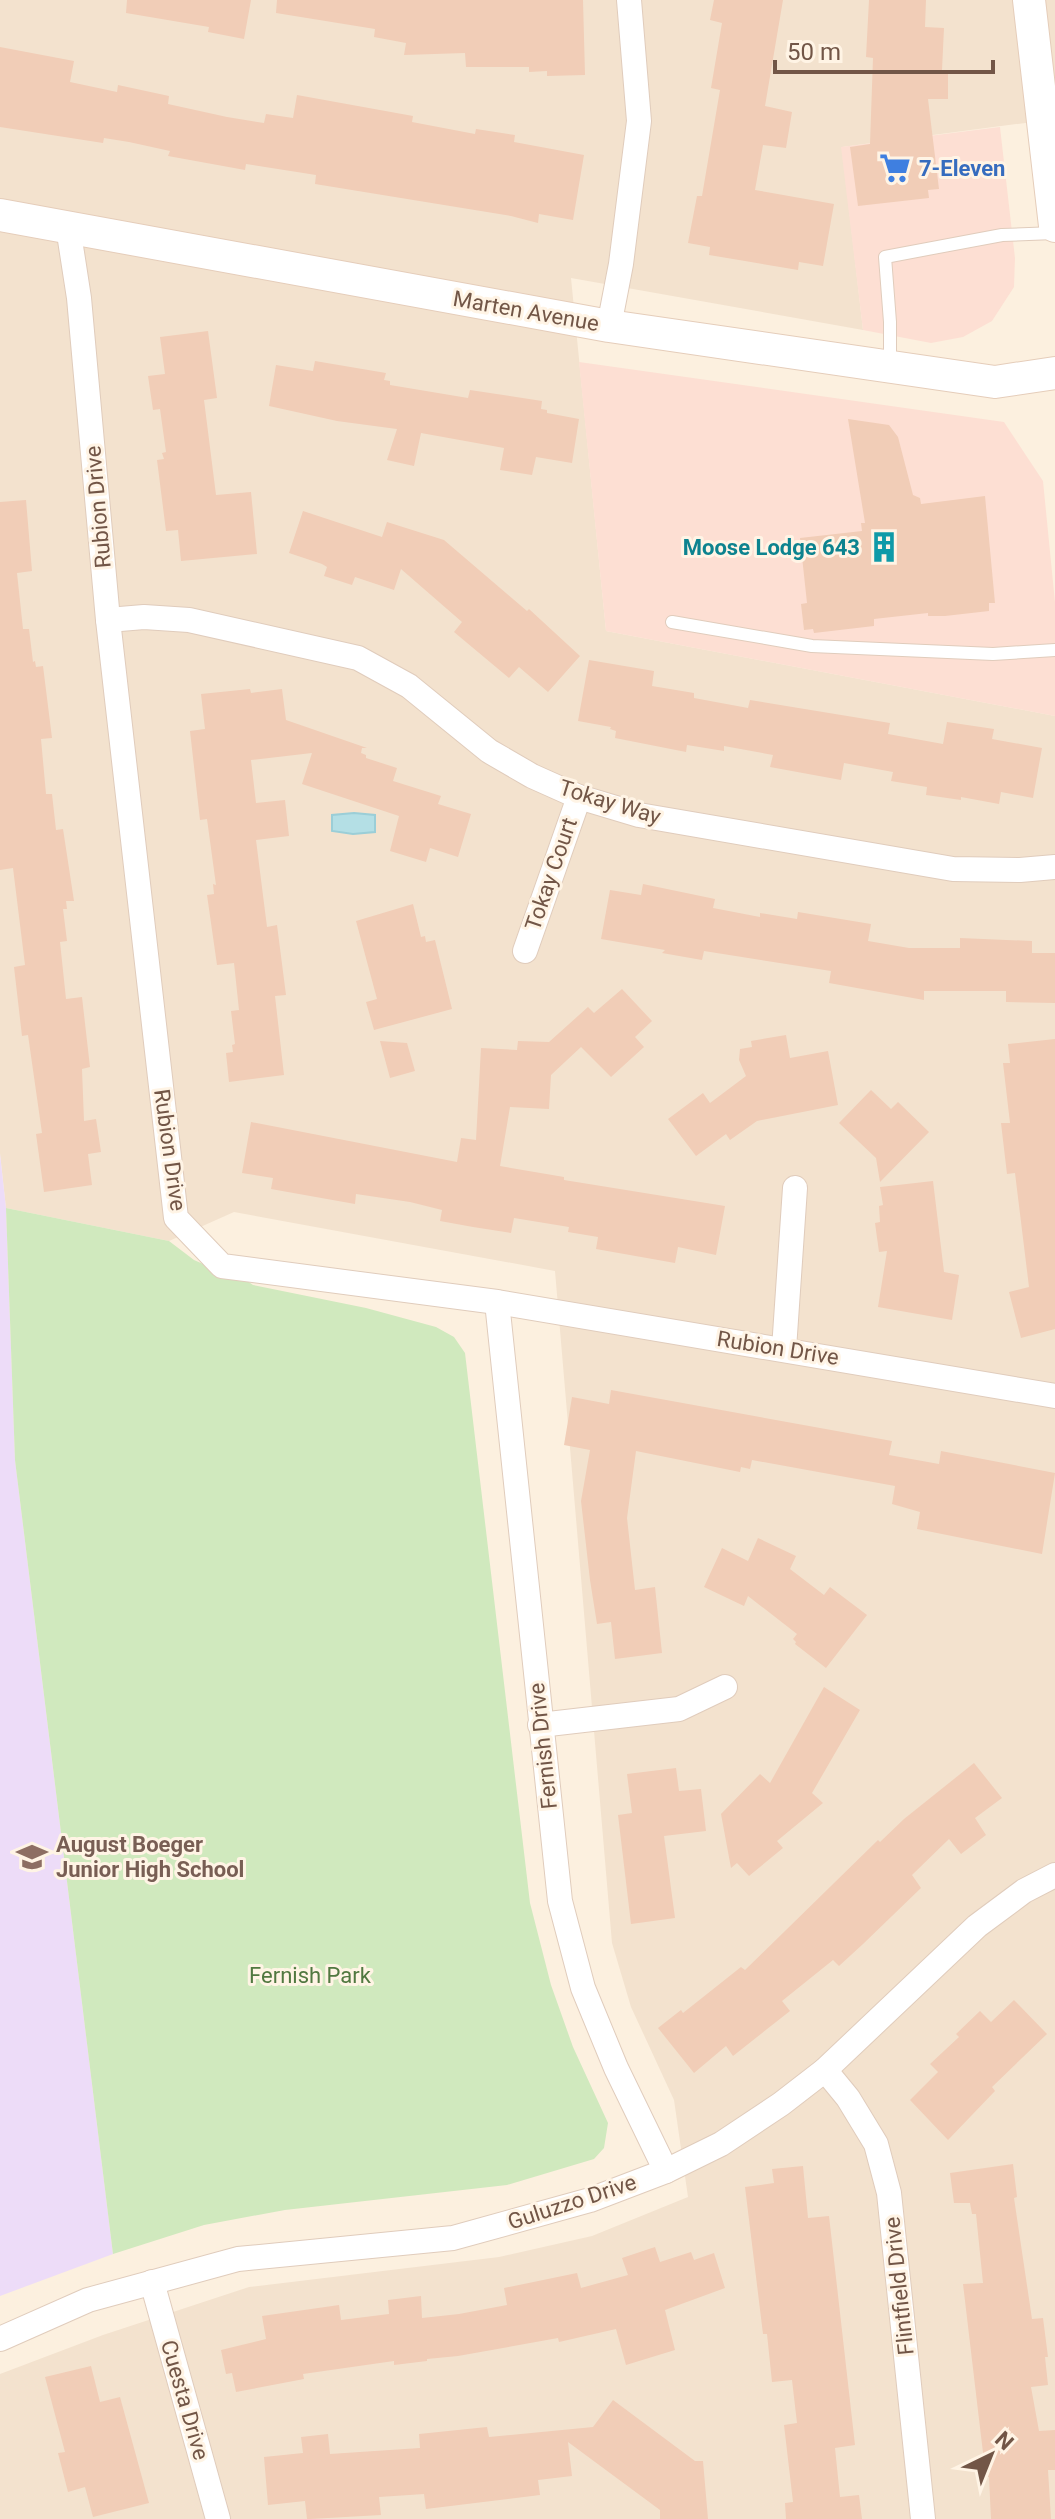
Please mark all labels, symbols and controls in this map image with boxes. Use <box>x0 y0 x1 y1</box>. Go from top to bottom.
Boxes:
scale bar <box>775 24 993 74</box>
text: 50 m <box>787 38 841 66</box>
supermarket icon: 7-Eleven <box>878 151 912 185</box>
place label: 7-Eleven <box>919 156 1005 181</box>
street label: Marten Avenue <box>451 286 601 336</box>
street label: Rubion Drive <box>80 445 116 569</box>
building icon: Moose Lodge 643 <box>867 530 901 564</box>
place label: Moose Lodge 643 <box>683 535 860 560</box>
street label: Tokay Way <box>556 775 664 829</box>
street label: Tokay Court <box>520 814 582 934</box>
street label: Rubion Drive <box>149 1087 191 1213</box>
street label: Rubion Drive <box>715 1326 841 1370</box>
street label: Fernish Drive <box>524 1682 562 1810</box>
place label: August Boeger Junior High School <box>56 1832 244 1882</box>
school or university icon: August Boeger Junior High School <box>15 1840 49 1874</box>
park label: Fernish Park <box>249 1963 372 1988</box>
street label: Guluzzo Drive <box>505 2169 639 2235</box>
street label: Flintfield Drive <box>879 2216 919 2356</box>
street label: Cuesta Drive <box>156 2337 214 2463</box>
north arrow <box>951 2415 1031 2495</box>
text: N <box>990 2426 1019 2455</box>

